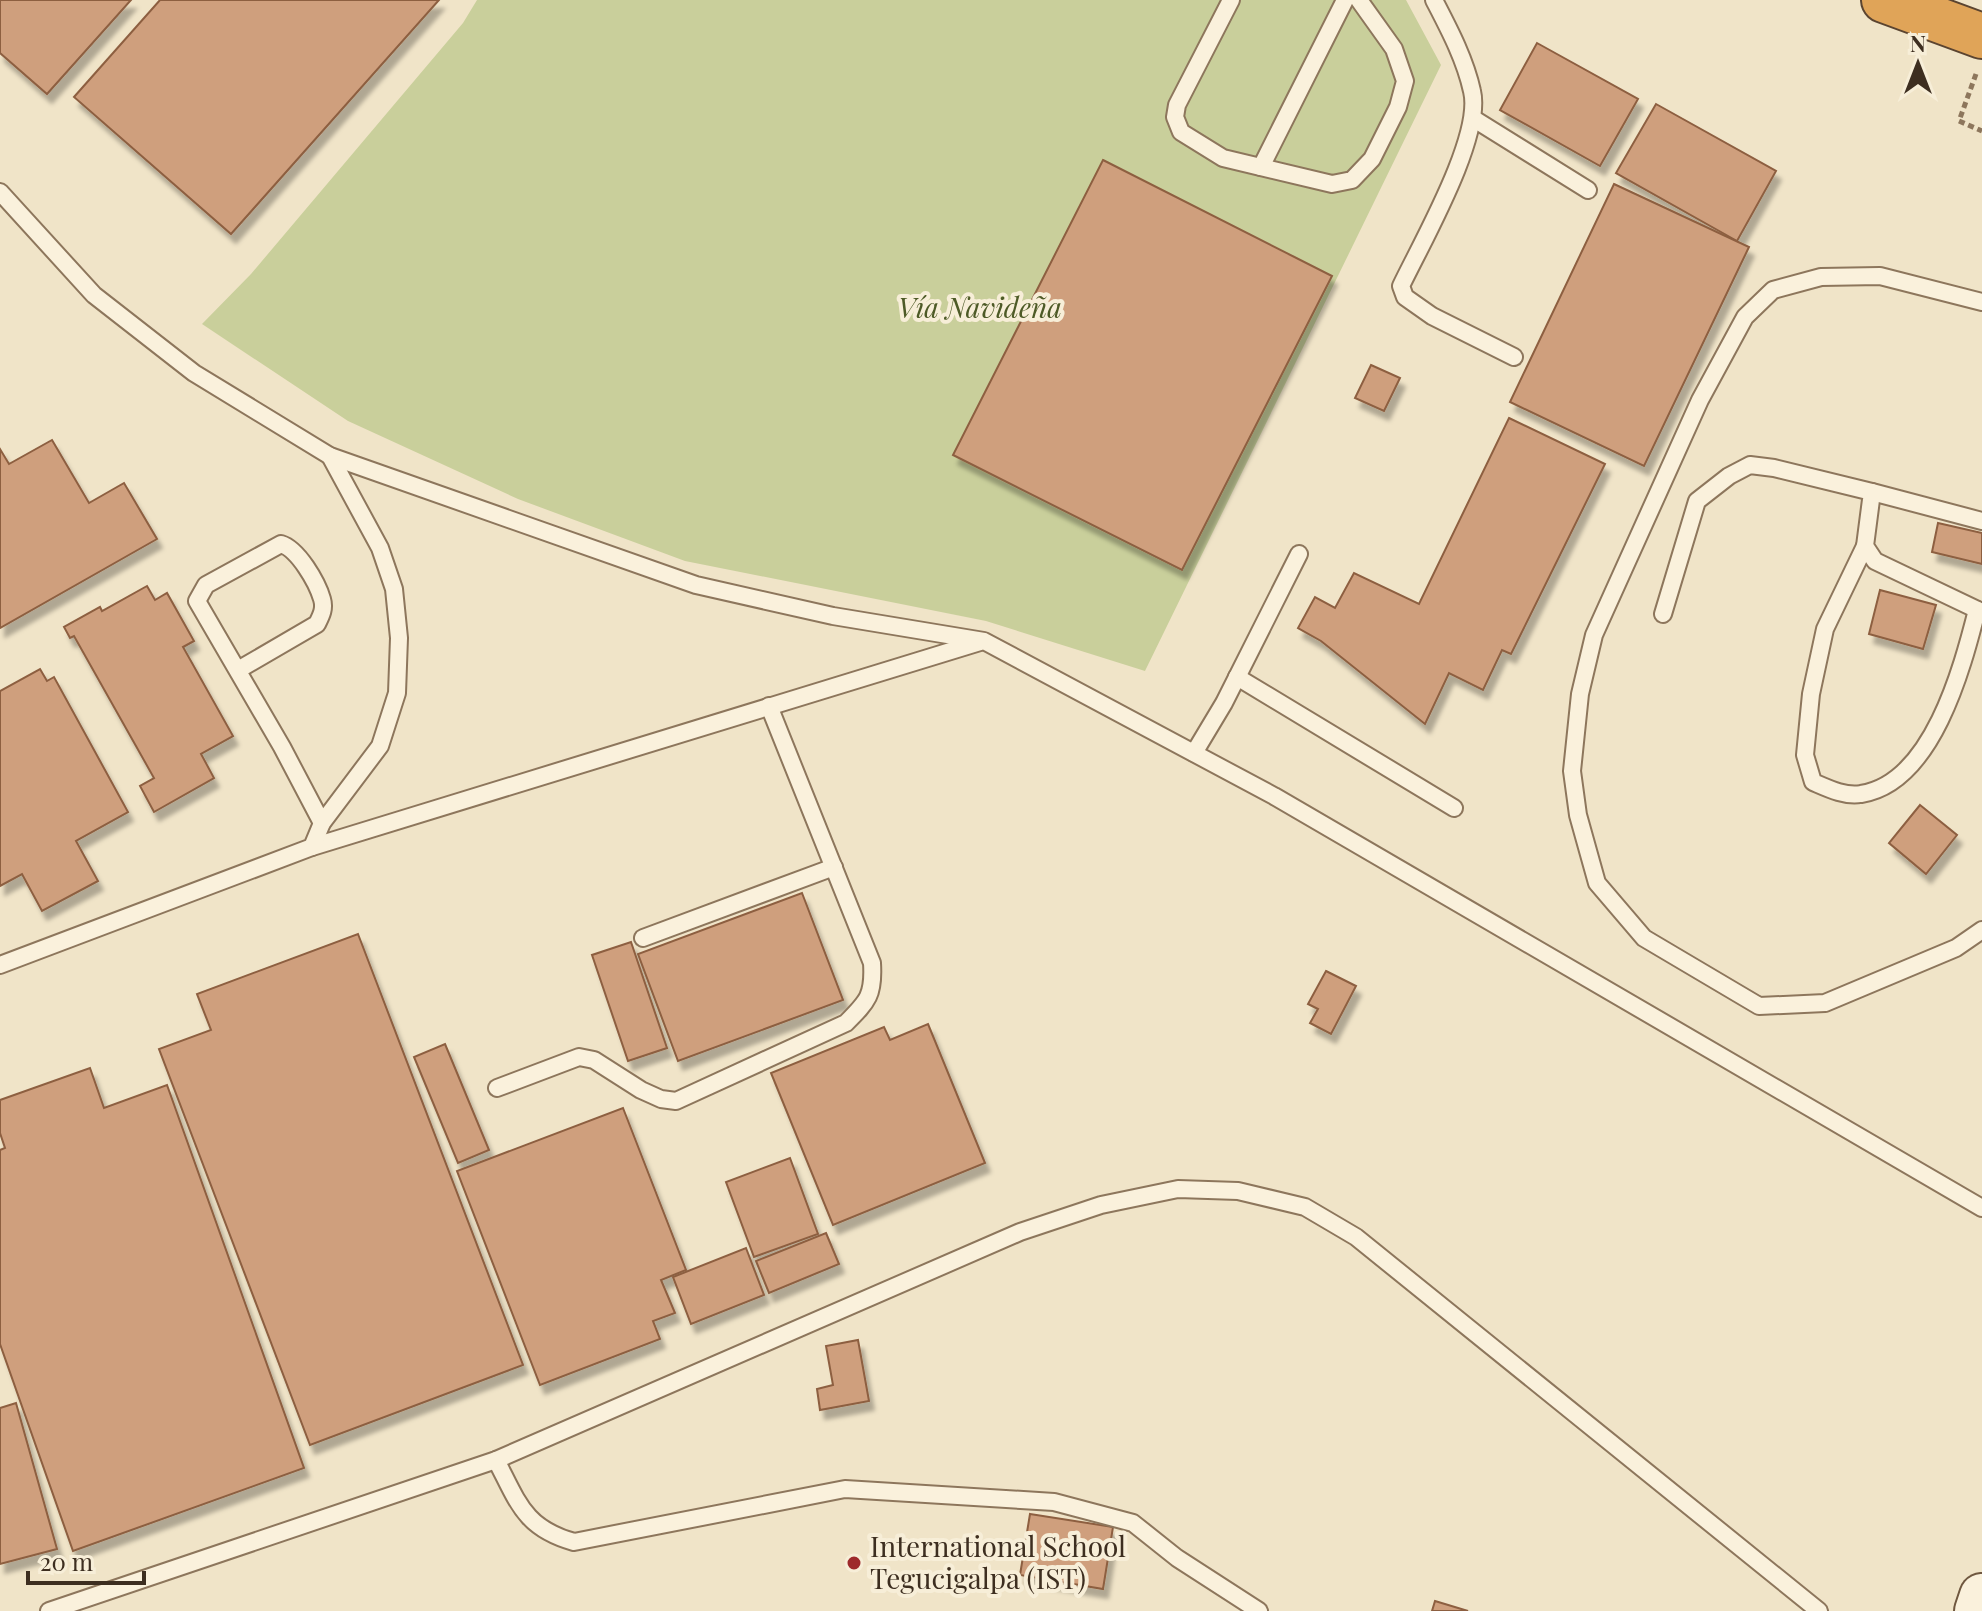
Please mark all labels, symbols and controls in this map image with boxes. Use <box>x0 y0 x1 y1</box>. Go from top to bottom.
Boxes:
north arrow <box>1878 24 1958 104</box>
text: N <box>1910 28 1926 58</box>
park label: Vía Navideña <box>898 288 1062 325</box>
place label: International School Tegucigalpa (IST) <box>870 1527 1126 1596</box>
scale bar <box>28 1535 144 1585</box>
text: 20 m <box>40 1545 93 1577</box>
marker: International School Tegucigalpa (IST) <box>845 1554 863 1572</box>

